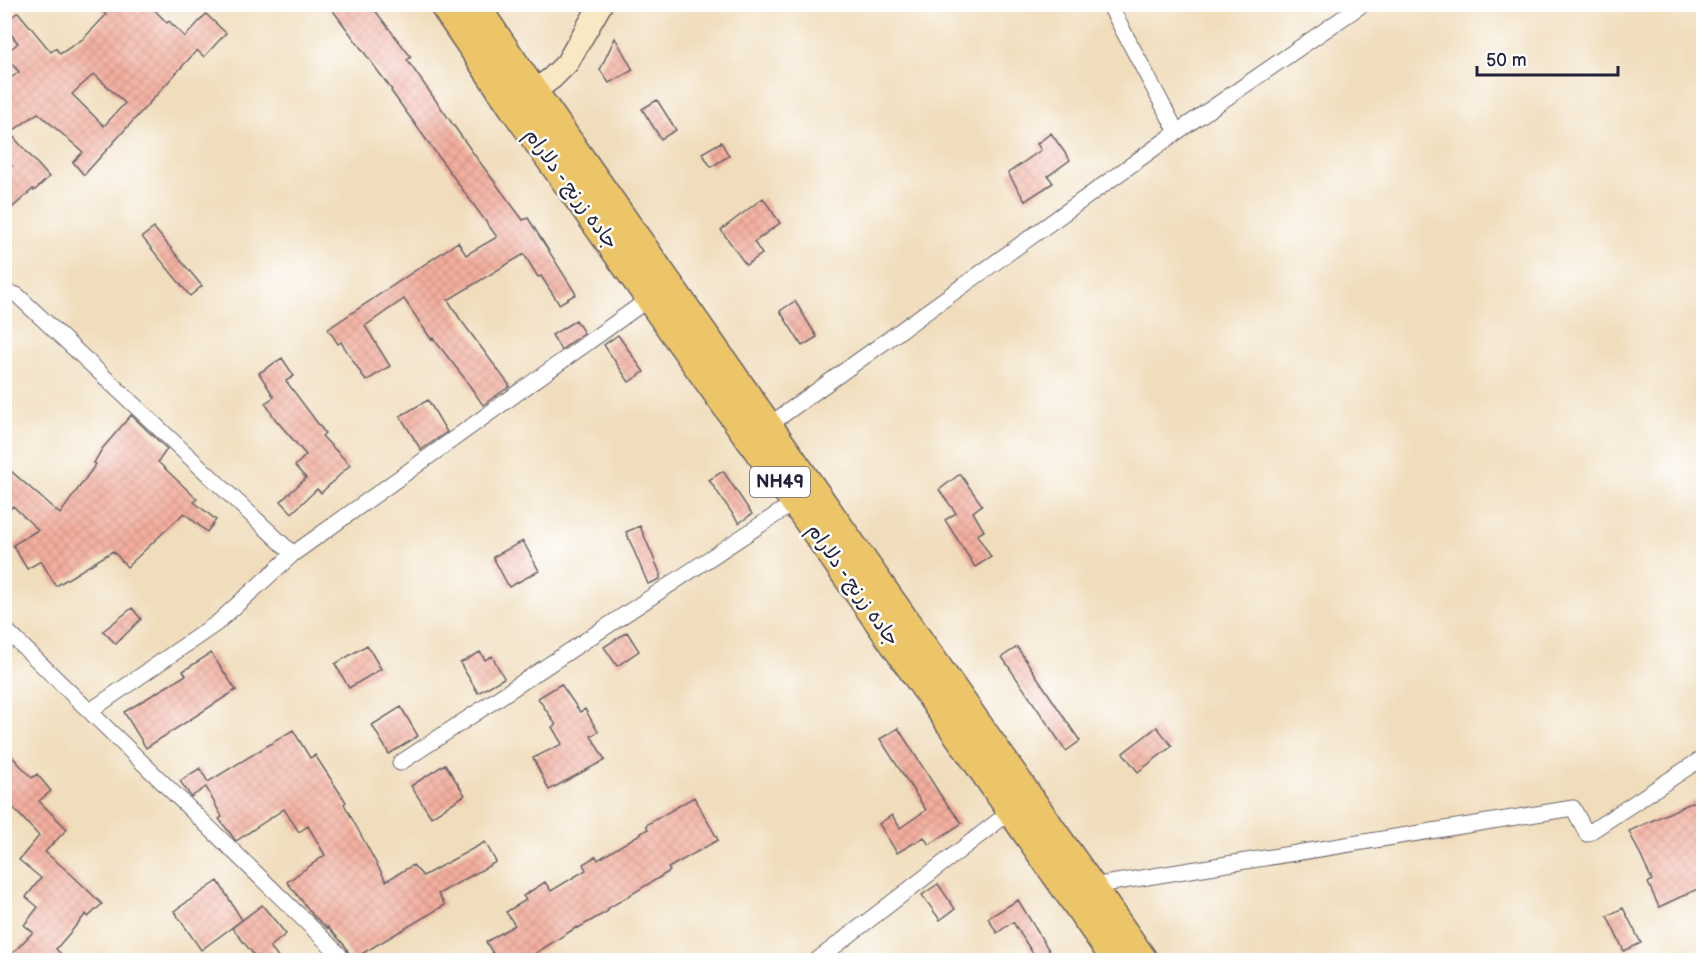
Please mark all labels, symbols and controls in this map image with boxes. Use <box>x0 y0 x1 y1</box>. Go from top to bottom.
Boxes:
scale bar <box>1477 39 1618 77</box>
text: 50 m <box>1486 50 1527 71</box>
street label: جاده زرنج - دلارام <box>517 124 623 255</box>
road number: NH49 <box>750 467 810 497</box>
street label: جاده زرنج - دلارام <box>800 519 904 652</box>

